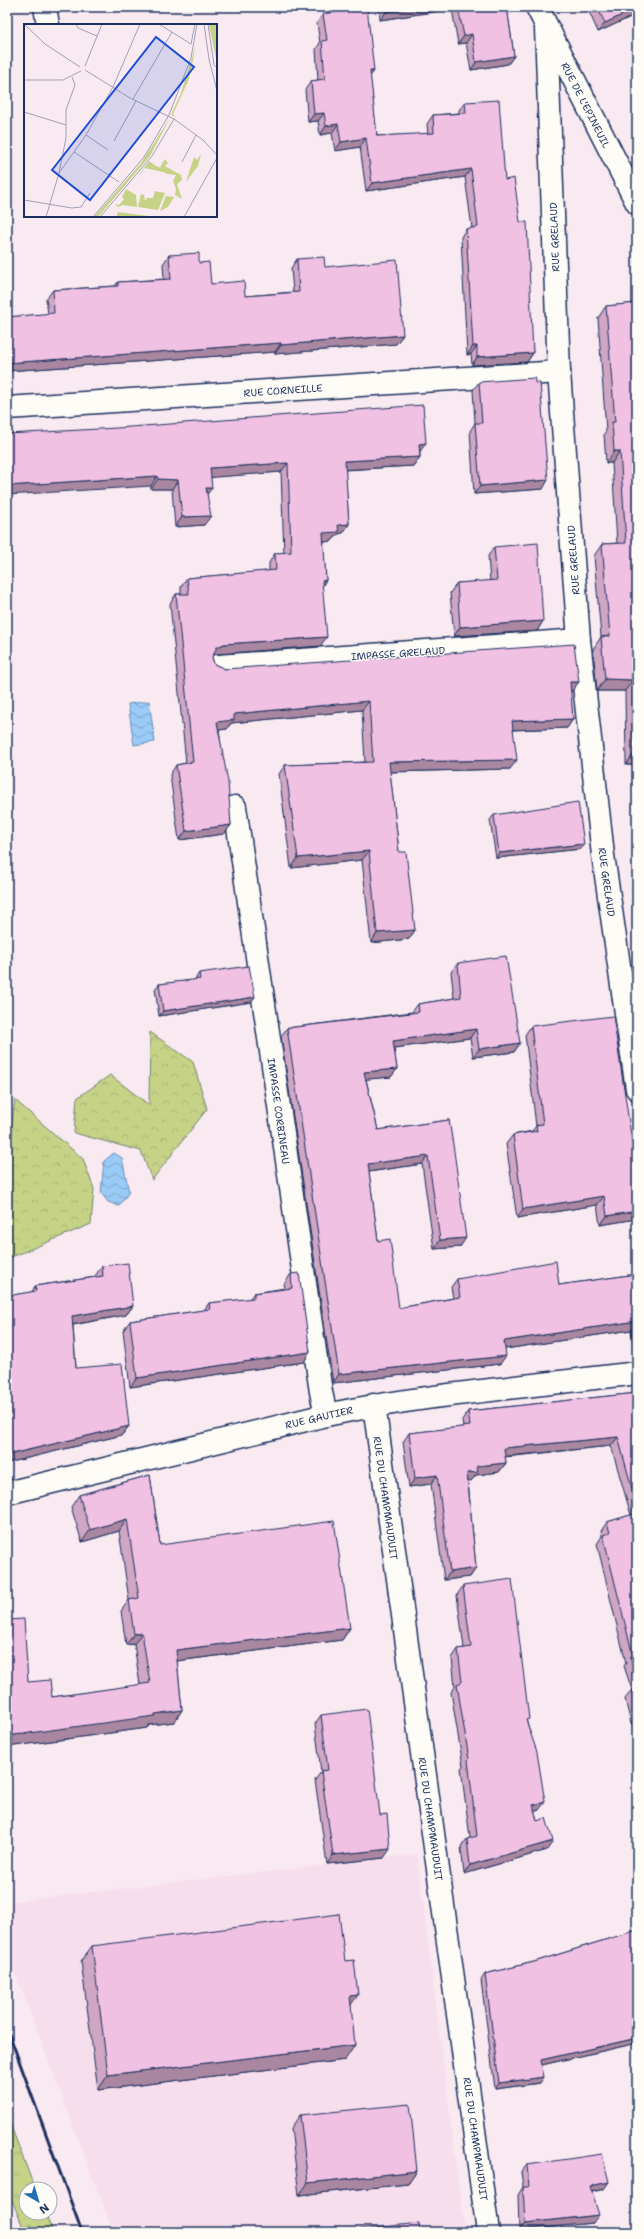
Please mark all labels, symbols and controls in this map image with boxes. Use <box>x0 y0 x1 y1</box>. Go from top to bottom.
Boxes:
inset map <box>24 24 217 217</box>
street label: RUE DE L'EPINEUIL <box>558 60 613 151</box>
street label: RUE GRELAUD <box>547 202 562 272</box>
street label: RUE CORNEILLE <box>243 381 323 400</box>
street label: RUE GRELAUD <box>565 524 582 595</box>
street label: IMPASSE GRELAUD <box>350 644 446 663</box>
street label: RUE GRELAUD <box>595 847 618 918</box>
street label: IMPASSE CORBINEAU <box>265 1057 292 1165</box>
street label: RUE GAUTIER <box>284 1403 354 1432</box>
street label: RUE DU CHAMPMAUDUIT <box>370 1435 401 1561</box>
street label: RUE DU CHAMPMAUDUIT <box>415 1756 446 1882</box>
street label: RUE DU CHAMPMAUDUIT <box>460 2076 491 2202</box>
north arrow <box>18 2181 58 2221</box>
text: N <box>36 2200 52 2217</box>

